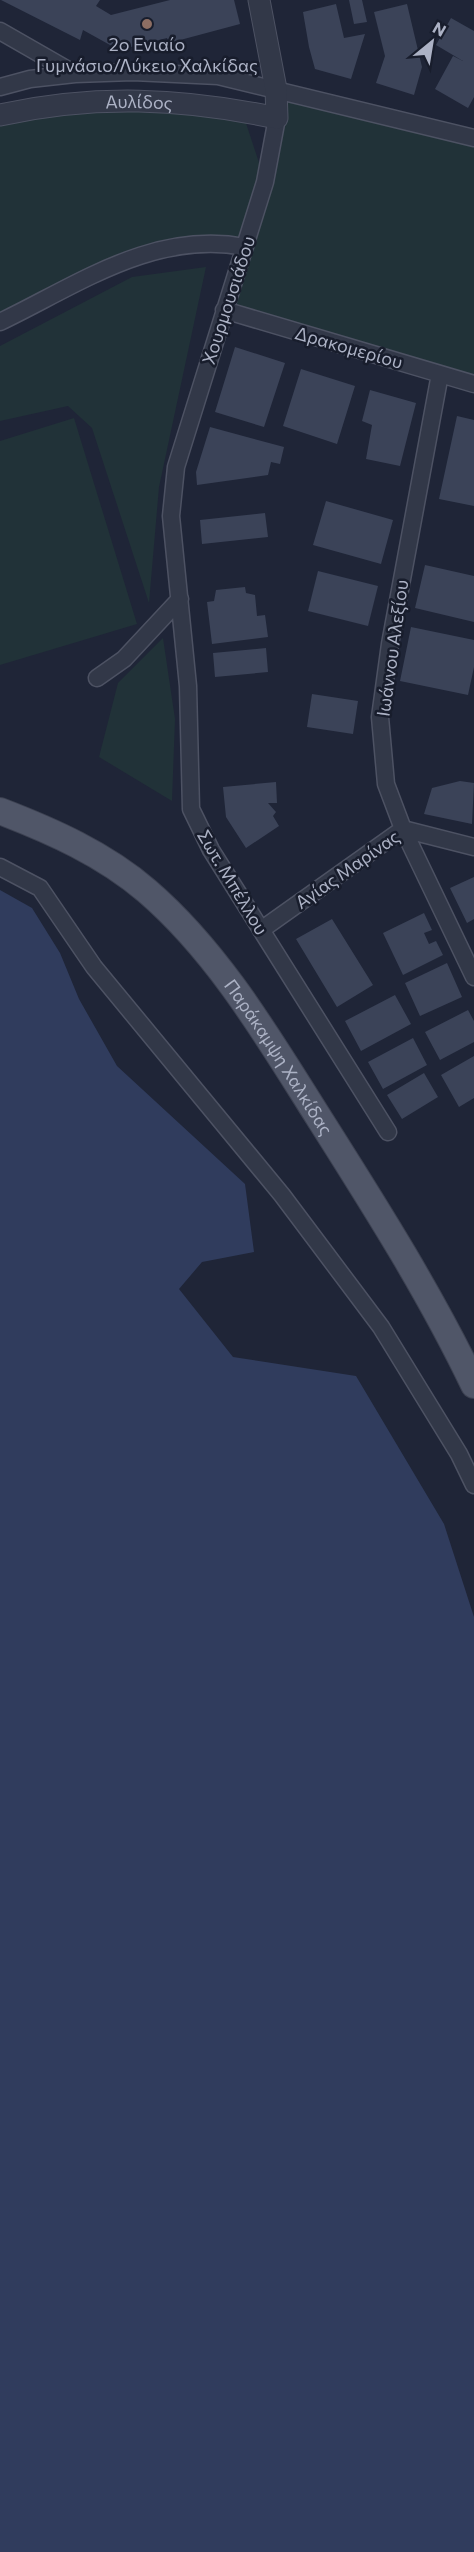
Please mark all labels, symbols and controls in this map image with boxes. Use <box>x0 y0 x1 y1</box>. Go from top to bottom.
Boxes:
north arrow <box>402 12 462 72</box>
marker: 2ο Ενιαίο Γυμνάσιο/Λύκειο Χαλκίδας <box>140 17 154 31</box>
text: N <box>430 17 450 40</box>
place label: 2ο Ενιαίο Γυμνάσιο/Λύκειο Χαλκίδας <box>36 33 258 76</box>
street label: Αυλίδος <box>105 90 173 114</box>
street label: Χουρμουσιάδου <box>197 233 259 367</box>
street label: Δρακομερίου <box>293 321 405 373</box>
street label: Ιωάννου Αλεξίου <box>372 578 412 718</box>
street label: Αγίας Μαρίνας <box>291 825 403 913</box>
street label: Σωτ. Μπέλλου <box>193 826 273 938</box>
street label: Παράκαμψη Χαλκίδας <box>220 975 338 1139</box>

